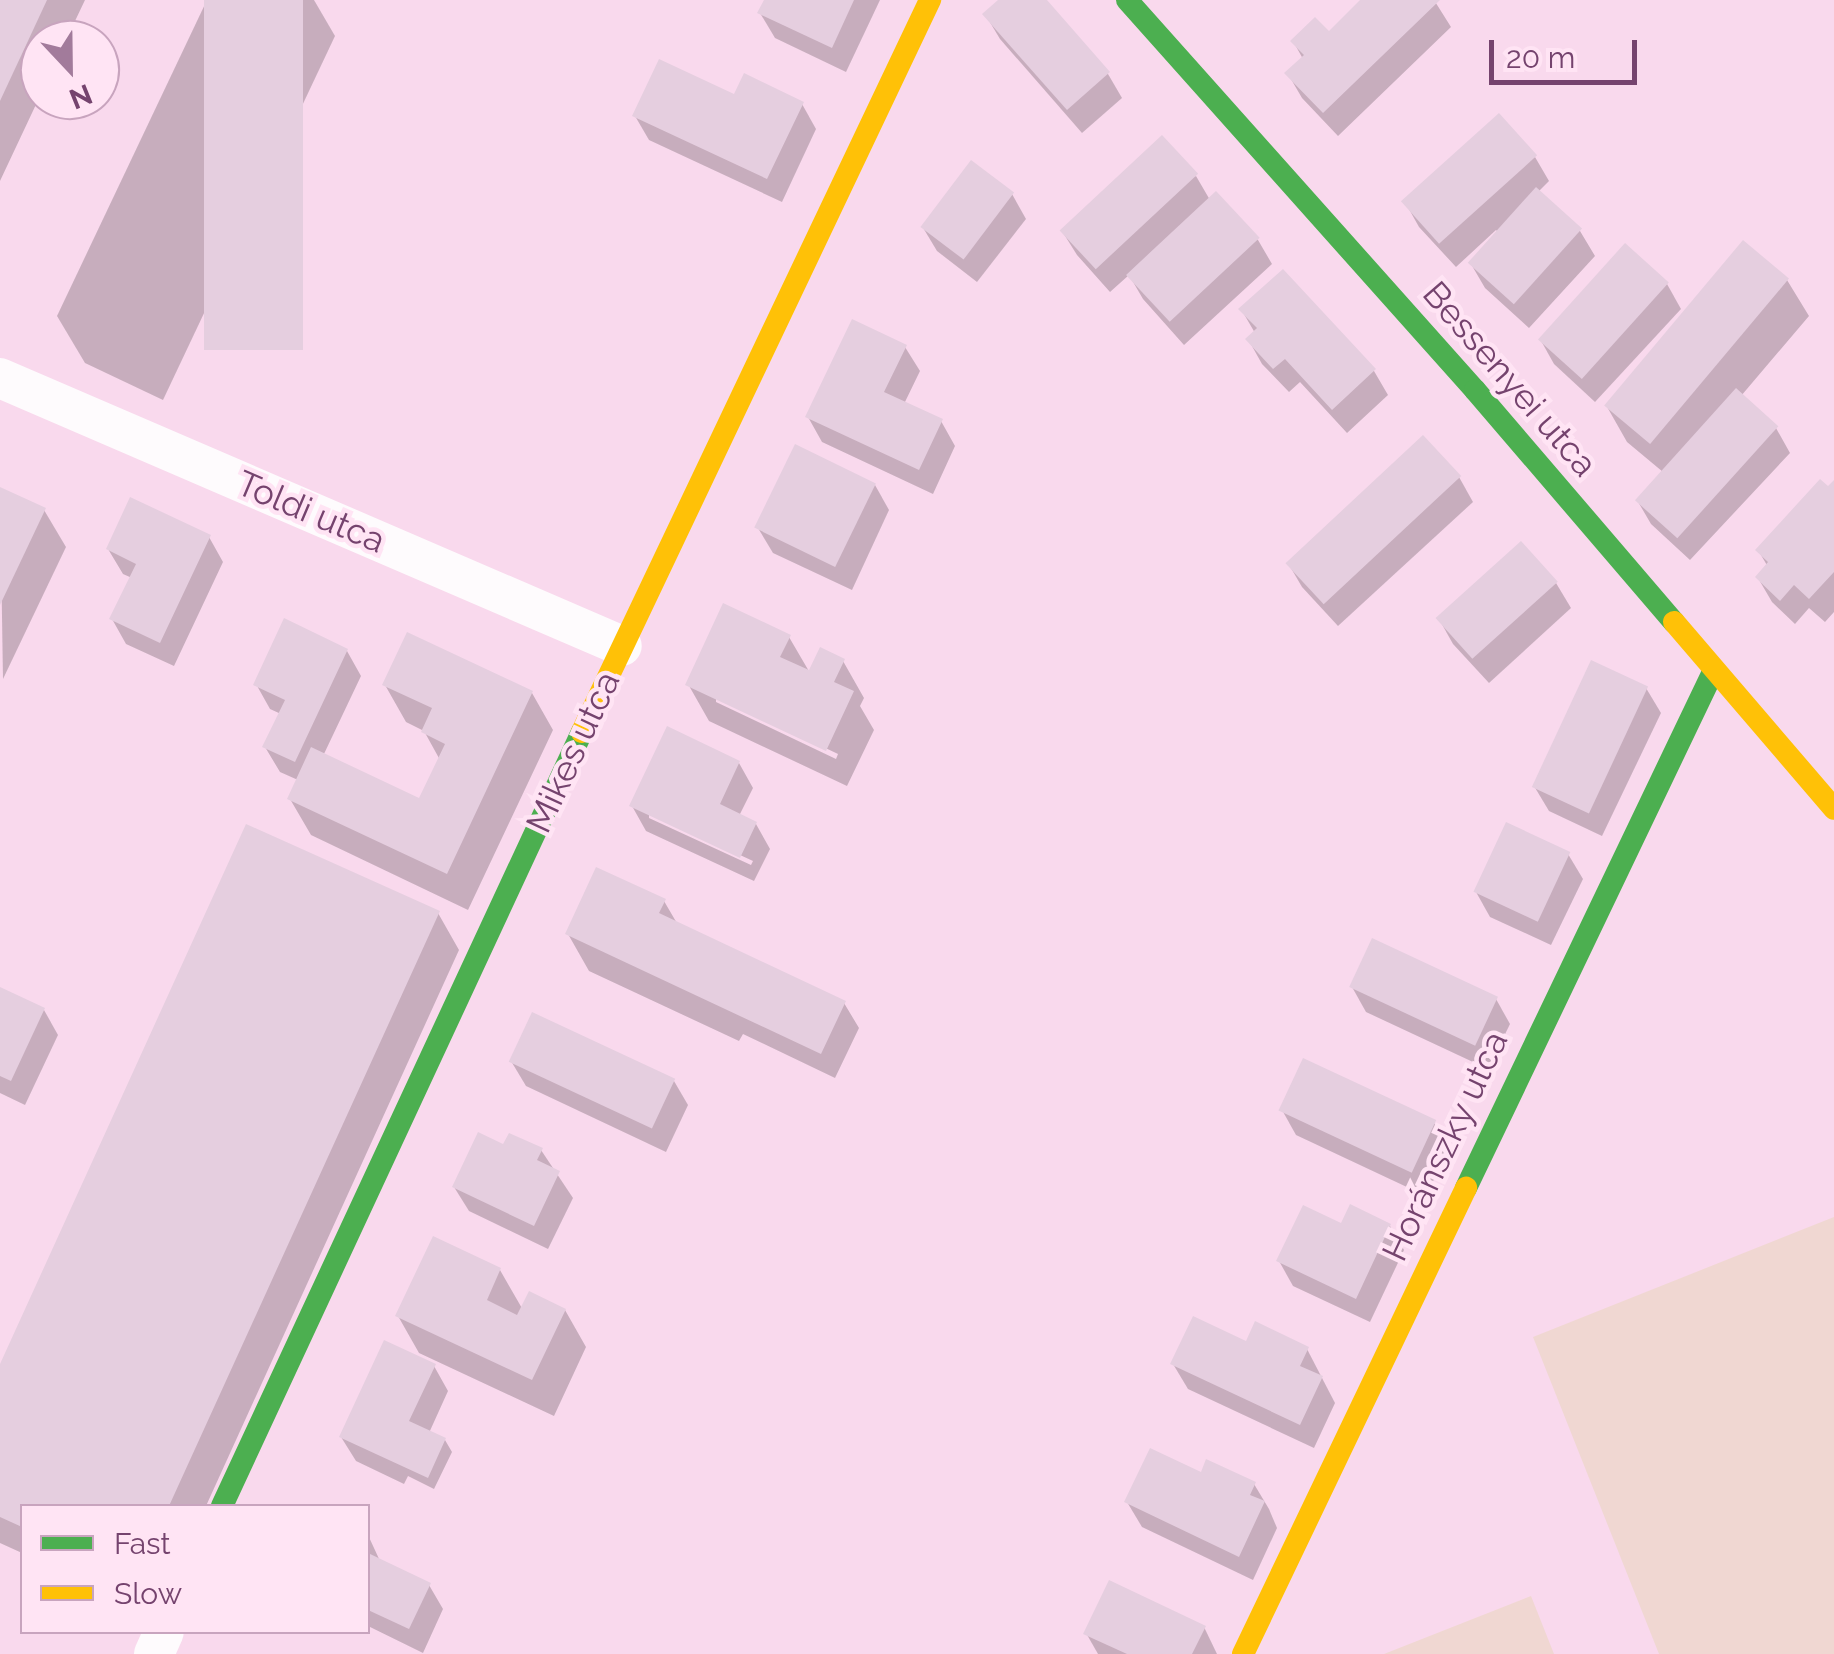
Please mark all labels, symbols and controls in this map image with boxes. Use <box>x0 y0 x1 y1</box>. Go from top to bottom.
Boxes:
north arrow <box>20 20 120 120</box>
scale bar <box>1494 20 1642 82</box>
text: 20 m <box>1506 40 1575 75</box>
text: N <box>65 77 97 116</box>
street label: Bessenyei utca <box>1414 273 1606 485</box>
street label: Toldi utca <box>231 462 391 562</box>
street label: Mikes utca <box>517 665 629 839</box>
street label: Horánszky utca <box>1373 1024 1517 1268</box>
legend <box>20 1504 370 1634</box>
text: Fast <box>114 1526 171 1561</box>
text: Slow <box>114 1576 182 1611</box>

